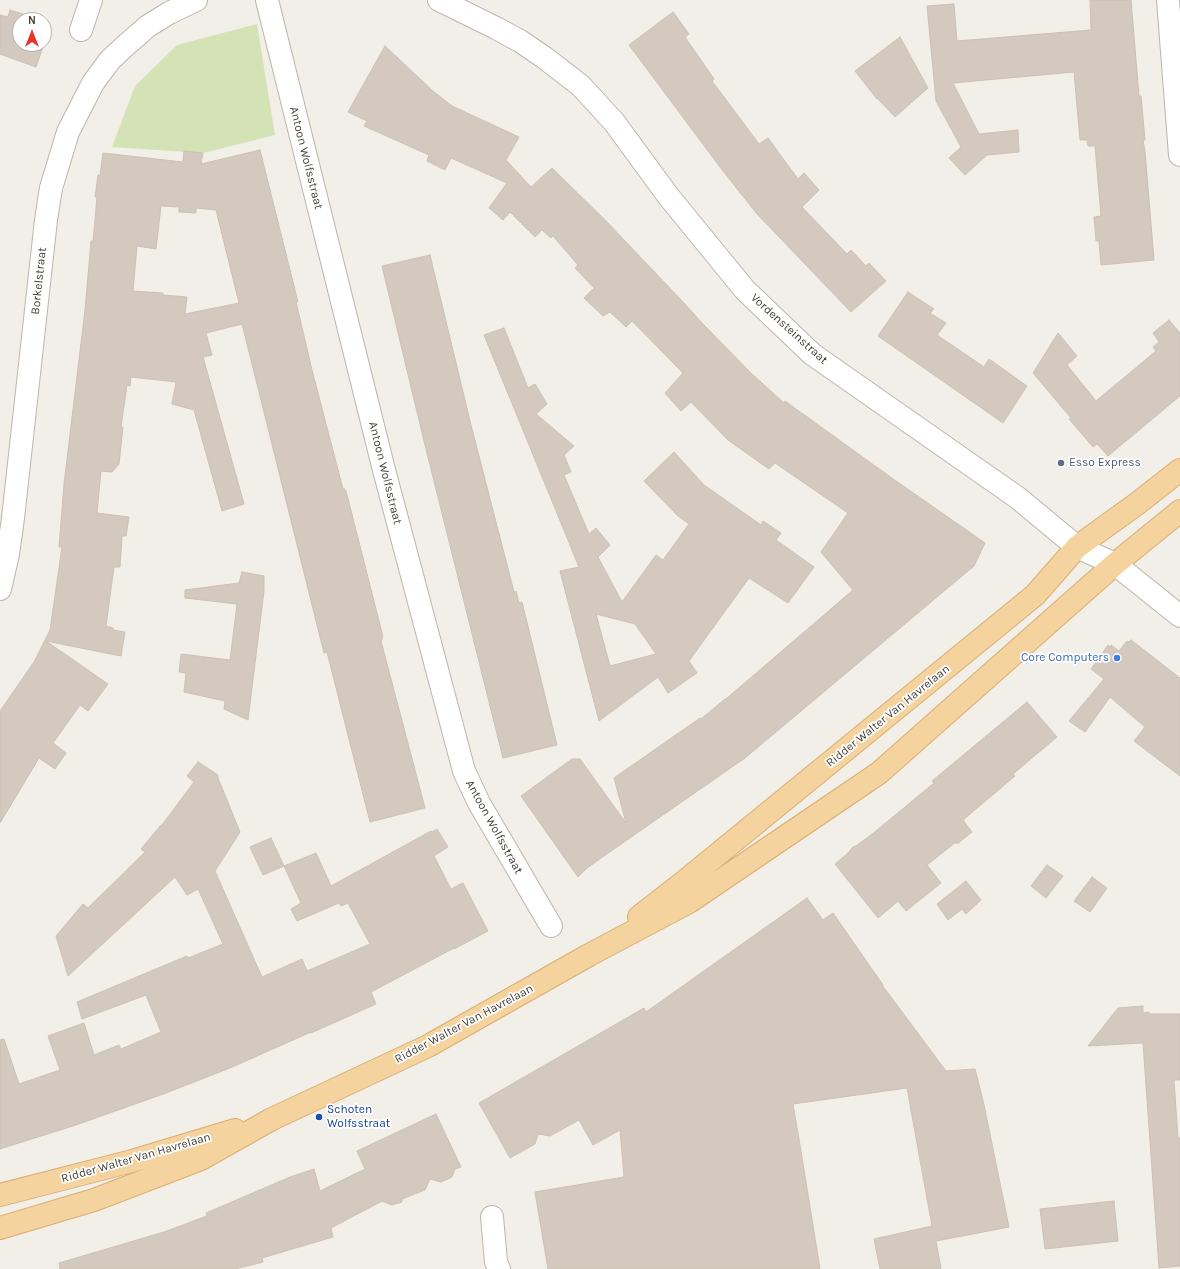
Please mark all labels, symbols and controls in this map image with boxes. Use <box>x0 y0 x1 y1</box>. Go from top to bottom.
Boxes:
north arrow <box>12 12 52 52</box>
text: N <box>28 14 36 27</box>
street label: Antoon Wolfsstraat <box>286 105 326 211</box>
street label: Borkelstraat <box>28 247 50 315</box>
street label: Vordensteinstraat <box>748 291 830 367</box>
street label: Antoon Wolfsstraat <box>365 420 405 526</box>
place label: Esso Express <box>1069 456 1141 470</box>
marker: Esso Express <box>1056 458 1066 468</box>
place label: Core Computers <box>1021 651 1109 665</box>
marker: Core Computers <box>1112 653 1122 663</box>
street label: Ridder Walter Van Havrelaan <box>823 662 953 770</box>
street label: Antoon Wolfsstraat <box>462 778 526 876</box>
street label: Ridder Walter Van Havrelaan <box>392 981 536 1067</box>
place label: Schoten Wolfsstraat <box>327 1103 390 1131</box>
marker: Schoten Wolfsstraat <box>314 1112 324 1122</box>
street label: Ridder Walter Van Havrelaan <box>60 1130 212 1186</box>

